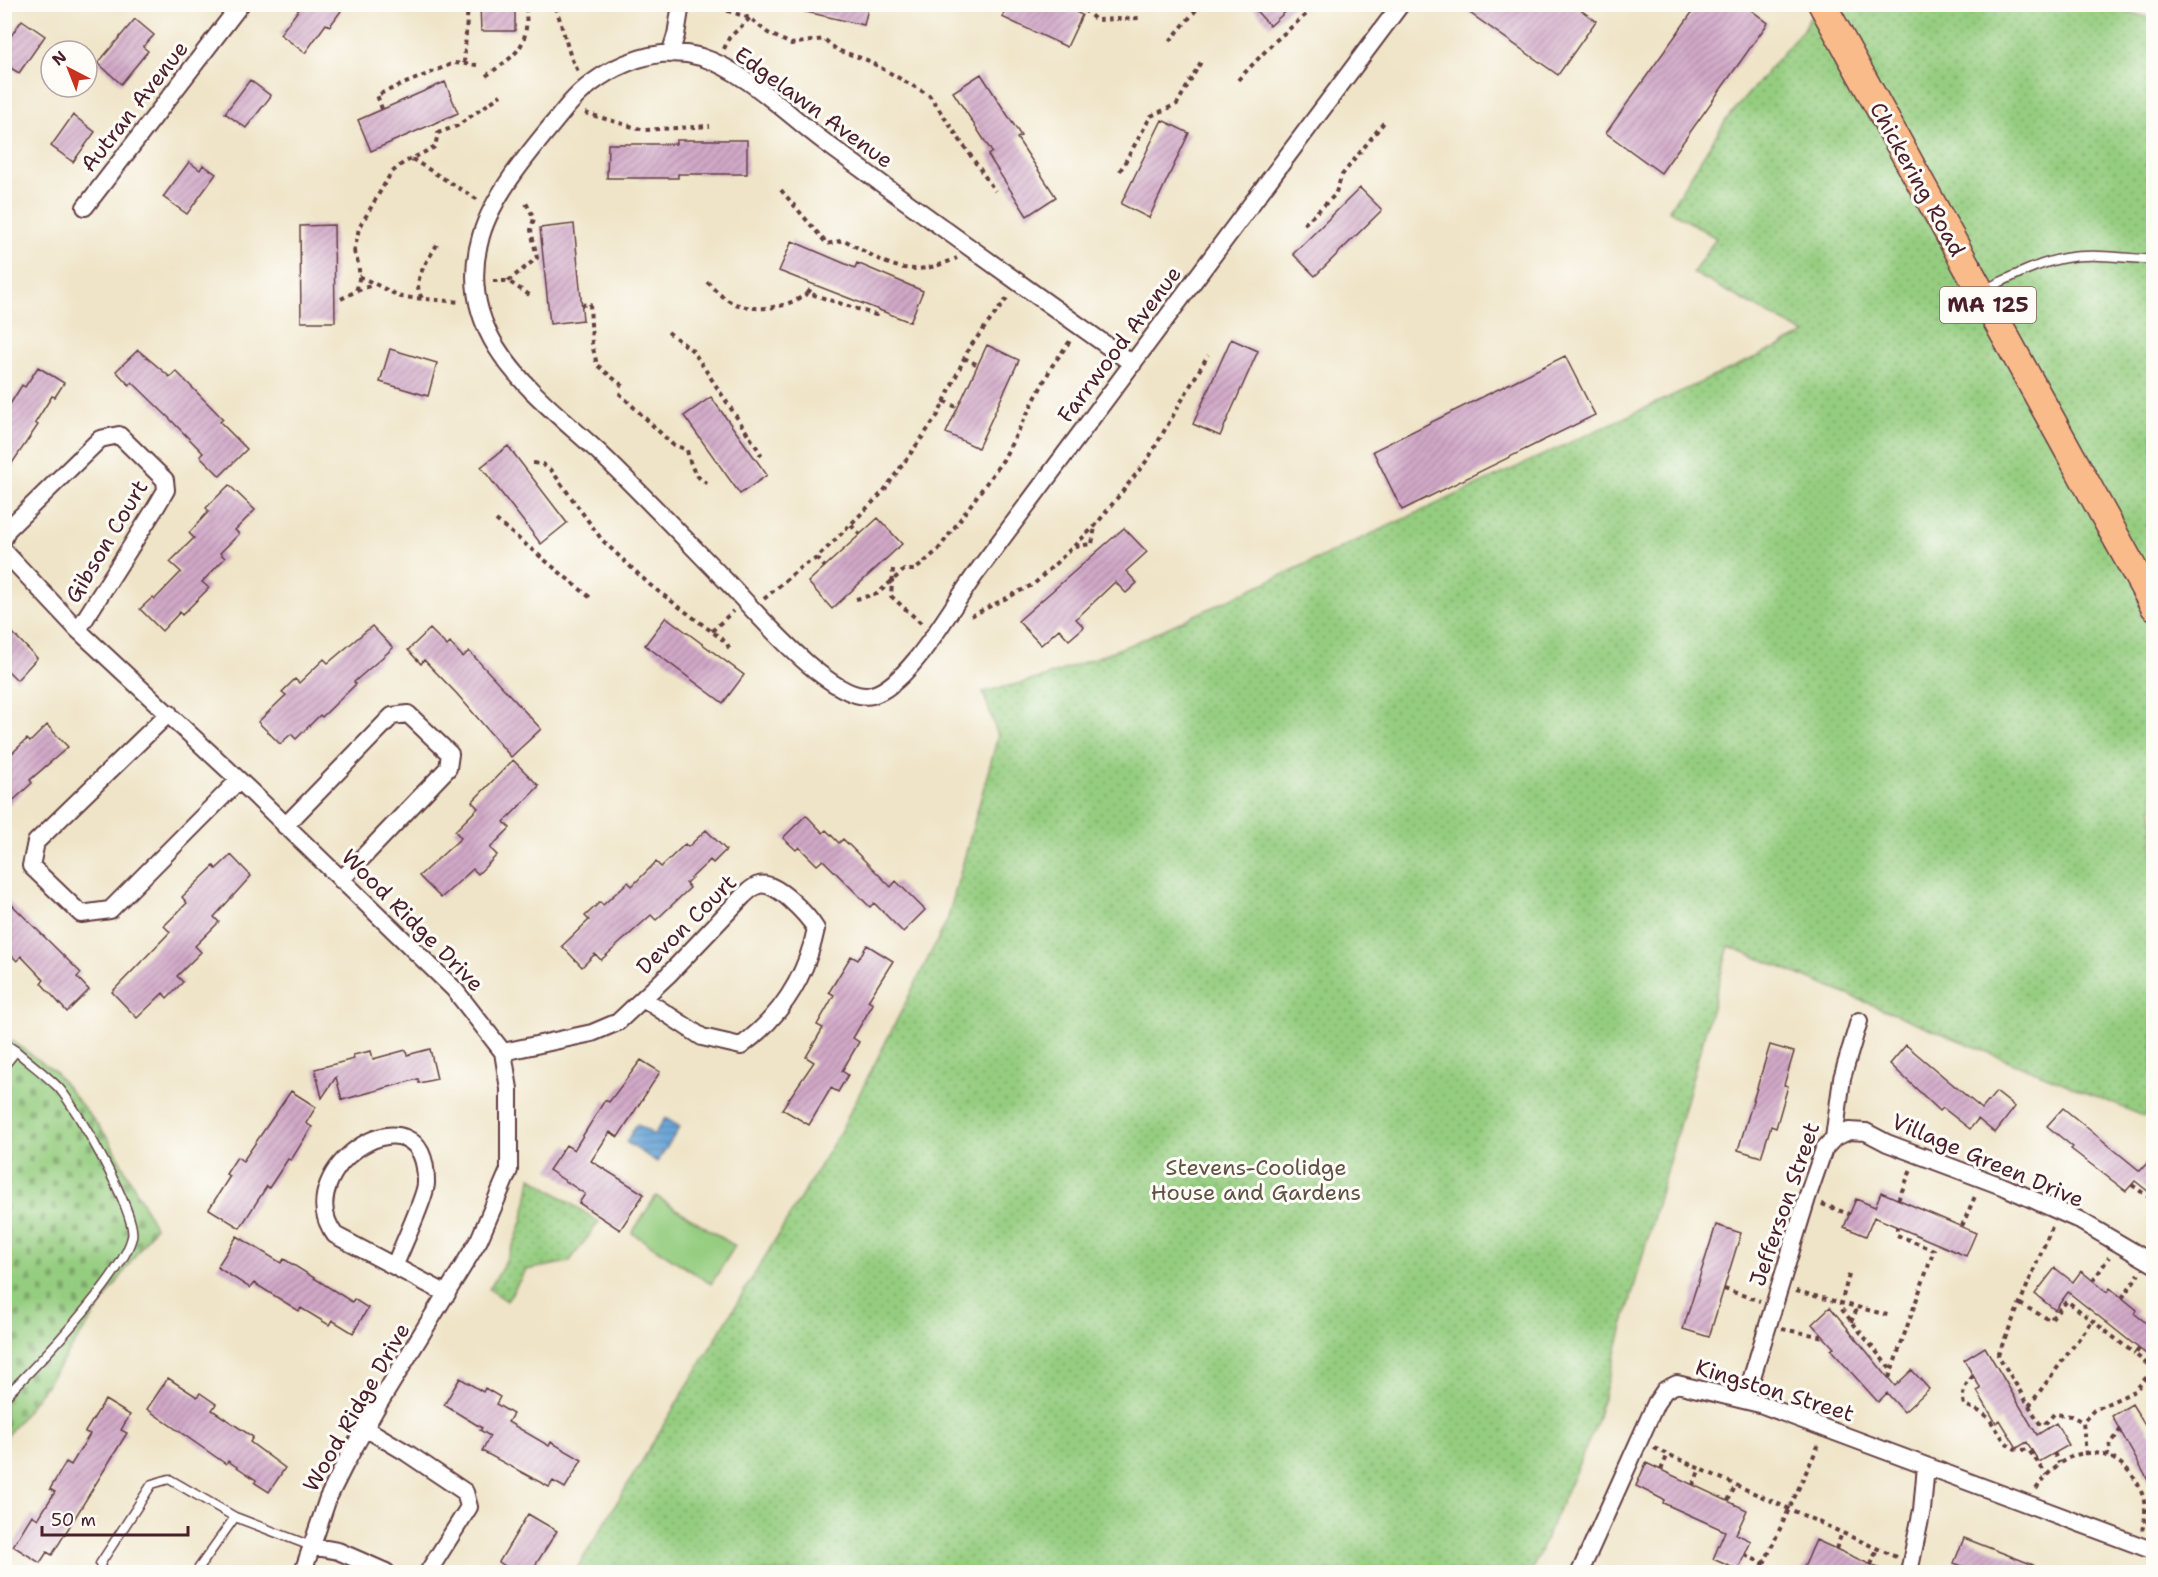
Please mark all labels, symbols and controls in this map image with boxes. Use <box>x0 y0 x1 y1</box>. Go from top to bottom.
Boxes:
street label: Autran Avenue <box>74 35 195 178</box>
north arrow <box>39 39 99 99</box>
street label: Edgelawn Avenue <box>729 40 899 175</box>
text: N <box>48 46 71 70</box>
street label: Chickering Road <box>1863 97 1972 262</box>
street label: Farrwood Avenue <box>1051 260 1188 429</box>
road number: MA 125 <box>1940 287 2036 323</box>
street label: Gibson Court <box>58 474 154 608</box>
street label: Wood Ridge Drive <box>335 843 490 998</box>
street label: Devon Court <box>630 868 743 981</box>
street label: Village Green Drive <box>1887 1107 2088 1214</box>
street label: Jefferson Street <box>1743 1118 1826 1290</box>
park label: Stevens-Coolidge House and Gardens <box>1151 1153 1361 1207</box>
street label: Wood Ridge Drive <box>296 1318 417 1497</box>
street label: Kingston Street <box>1692 1353 1858 1428</box>
scale bar <box>42 1499 188 1537</box>
text: 50 m <box>51 1508 96 1532</box>

